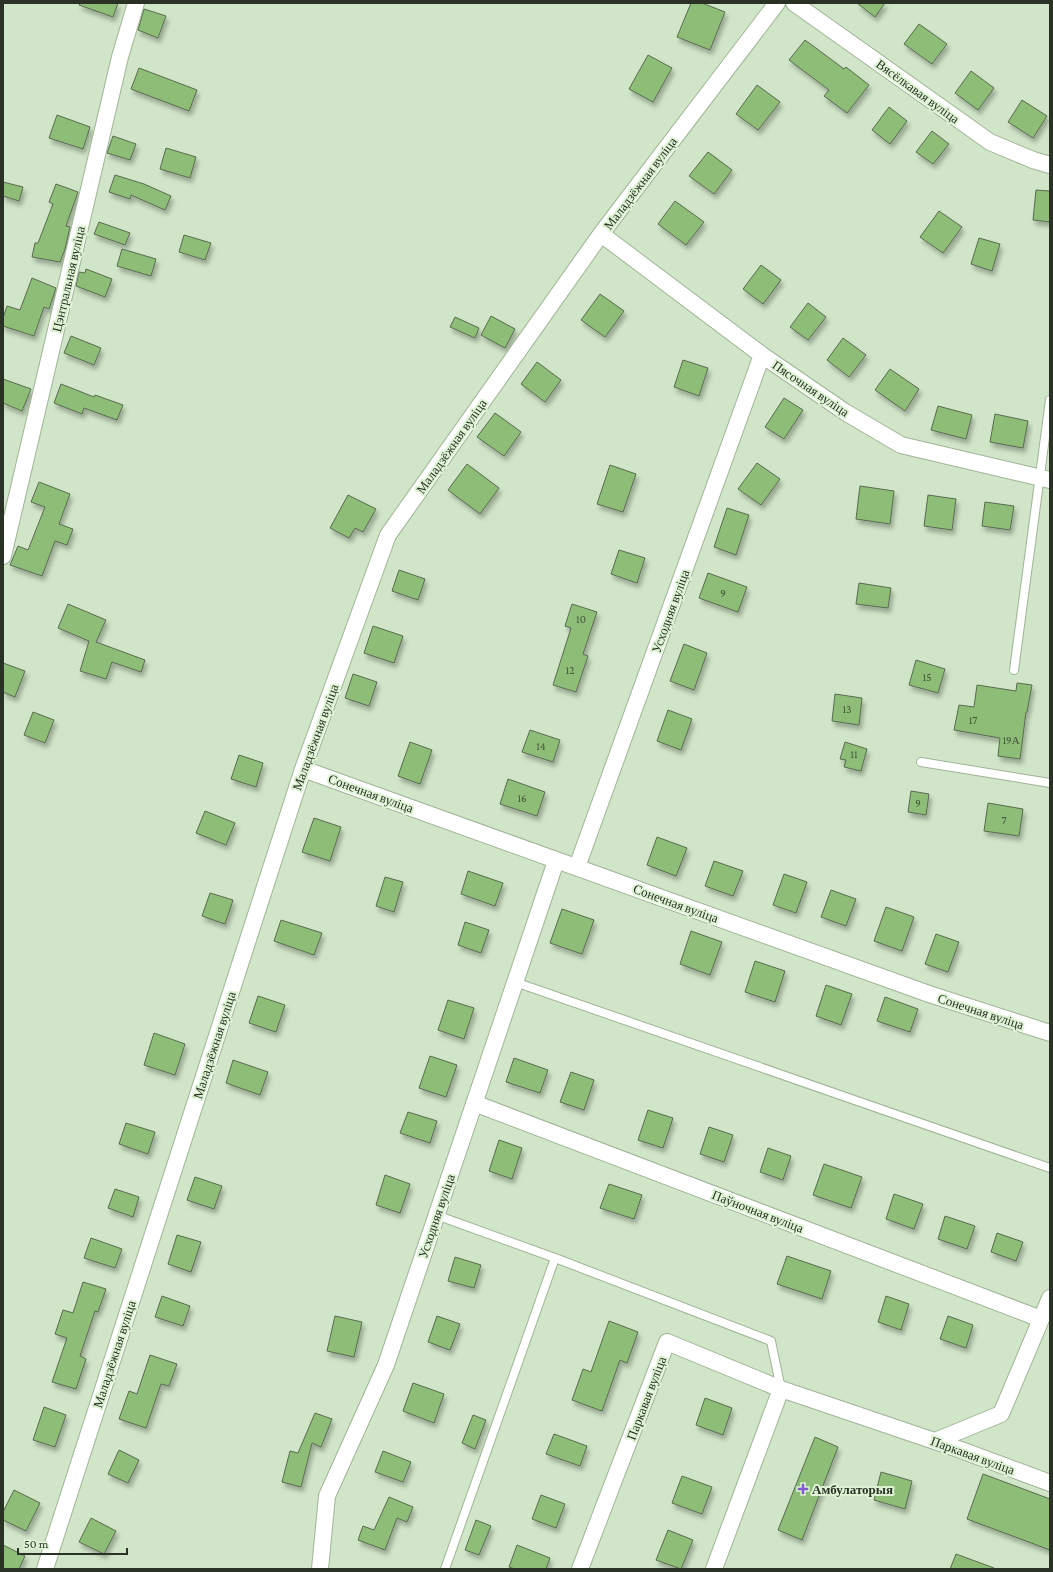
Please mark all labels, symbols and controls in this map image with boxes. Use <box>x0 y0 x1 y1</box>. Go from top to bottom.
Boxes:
street label: Вясёлкавая вуліца <box>873 56 962 127</box>
street label: Маладзёжная вуліца <box>601 134 680 233</box>
street label: Цэнтральная вуліца <box>49 225 88 333</box>
street label: Пясочная вуліца <box>769 357 852 420</box>
street label: Маладзёжная вуліца <box>413 396 490 496</box>
street label: Усходняя вуліца <box>648 567 693 655</box>
house number: 9 <box>720 587 726 599</box>
house number: 10 <box>576 613 586 625</box>
house number: 12 <box>566 664 574 676</box>
house number: 15 <box>923 671 931 683</box>
street label: Маладзёжная вуліца <box>289 682 342 792</box>
house number: 13 <box>843 703 851 715</box>
house number: 17 <box>969 714 977 726</box>
house number: 19А <box>1002 734 1020 746</box>
house number: 14 <box>536 740 546 752</box>
house number: 11 <box>850 748 858 760</box>
street label: Сонечная вуліца <box>326 771 416 816</box>
house number: 16 <box>517 792 527 804</box>
house number: 9 <box>915 797 921 809</box>
house number: 7 <box>1001 814 1007 826</box>
street label: Сонечная вуліца <box>631 881 721 926</box>
street label: Маладзёжная вуліца <box>190 989 239 1101</box>
street label: Сонечная вуліца <box>936 990 1026 1033</box>
street label: Усходняя вуліца <box>415 1172 458 1260</box>
street label: Паўночная вуліца <box>710 1187 806 1236</box>
street label: Маладзёжная вуліца <box>90 1298 139 1410</box>
street label: Паркавая вуліца <box>624 1354 669 1442</box>
street label: Паркавая вуліца <box>929 1433 1017 1478</box>
place label: Амбулаторыя <box>812 1482 893 1497</box>
marker: Амбулаторыя <box>797 1483 809 1495</box>
scale bar <box>18 1530 127 1556</box>
text: 50 m <box>24 1537 49 1551</box>

